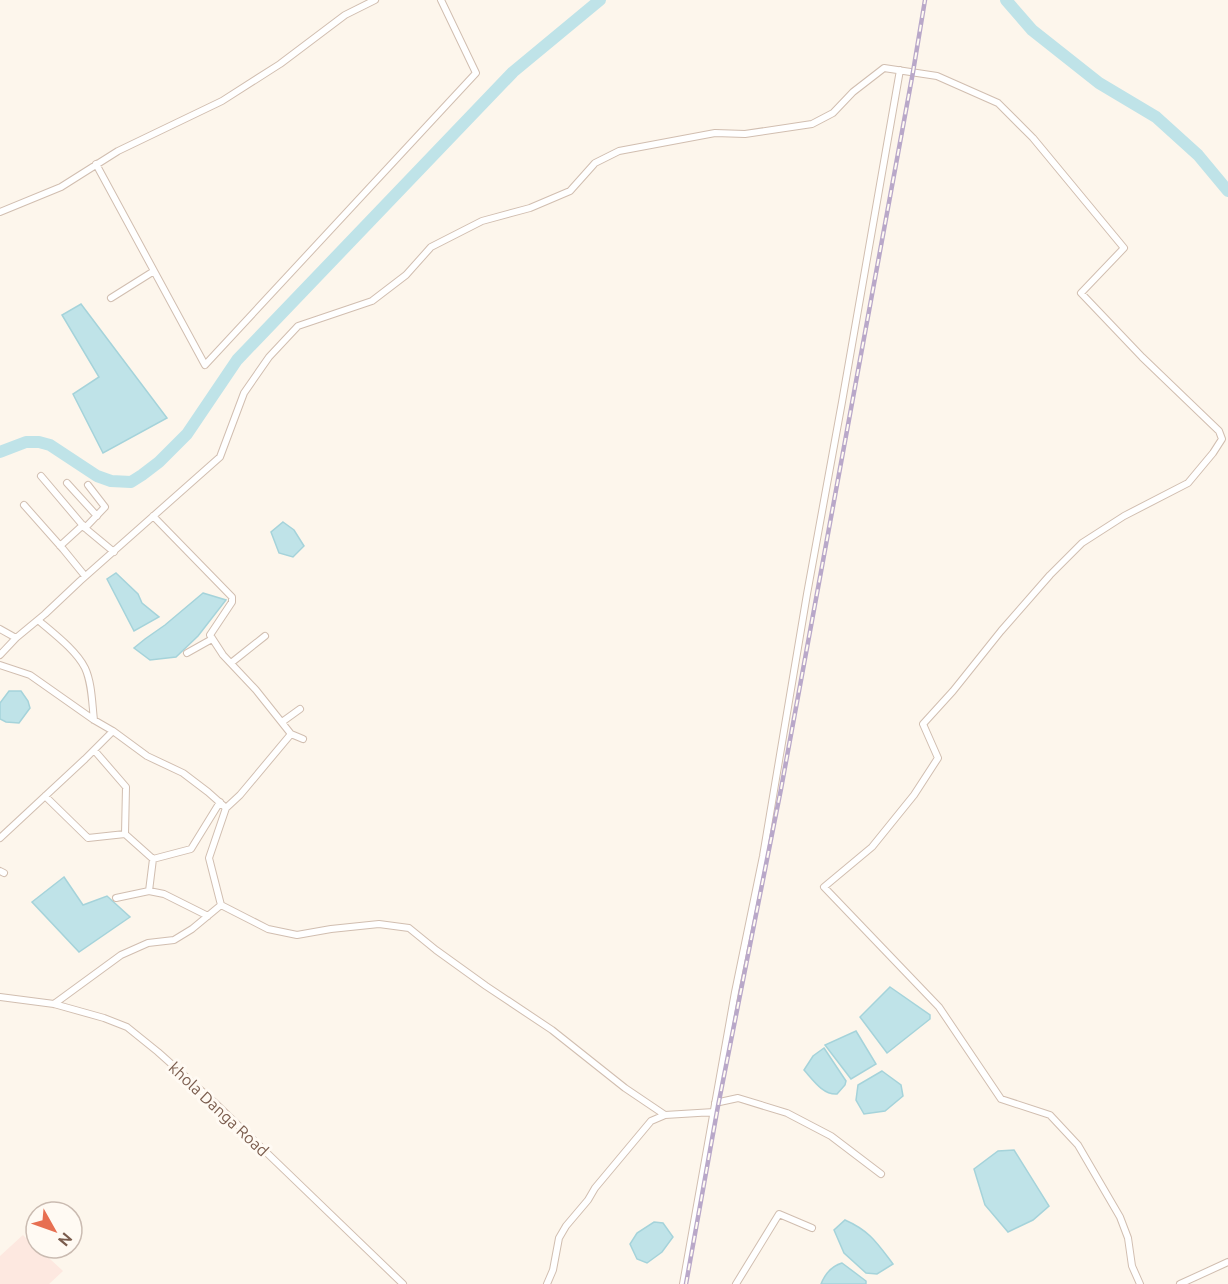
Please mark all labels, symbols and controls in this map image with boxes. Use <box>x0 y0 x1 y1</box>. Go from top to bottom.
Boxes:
street label: khola Danga Road <box>166 1058 272 1160</box>
north arrow <box>24 1200 84 1260</box>
text: N <box>55 1229 76 1250</box>

